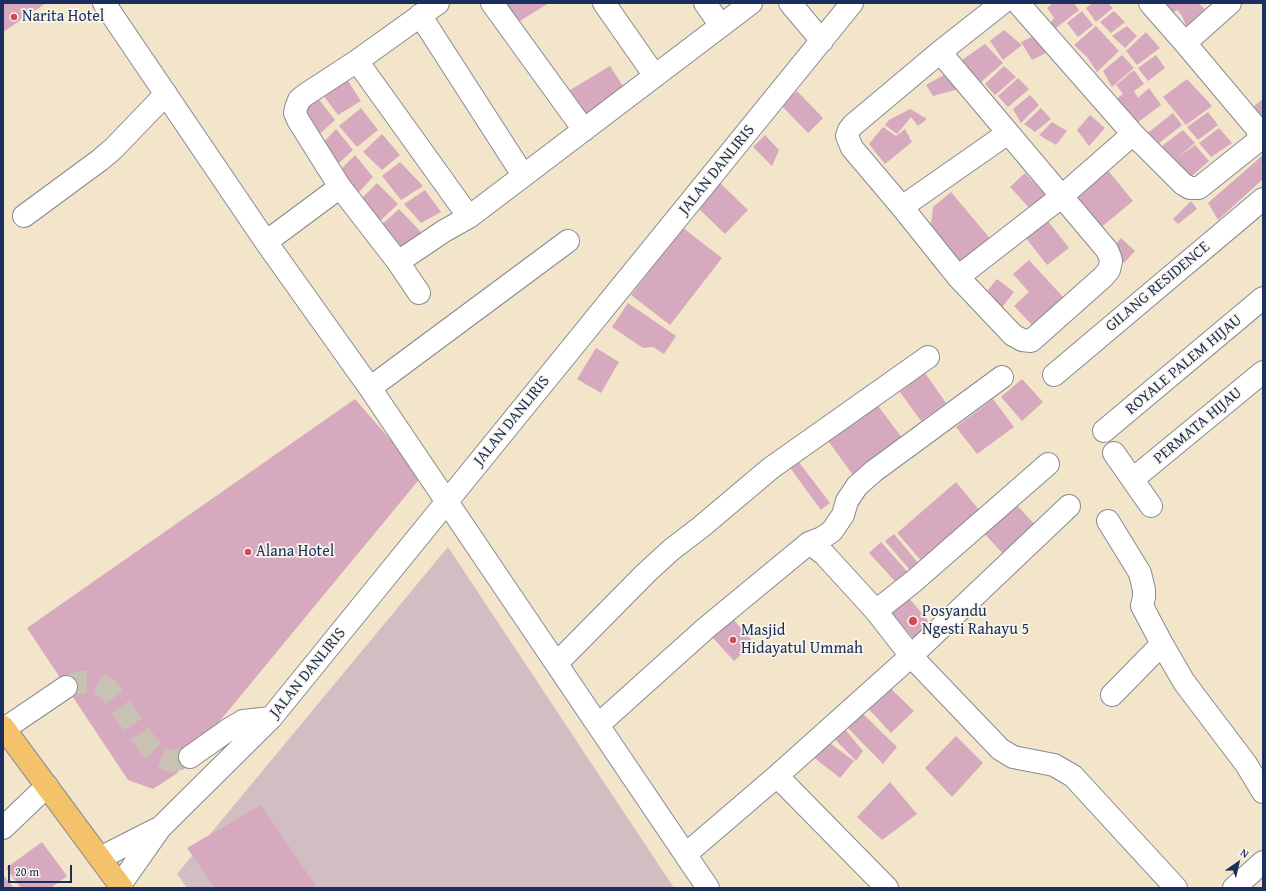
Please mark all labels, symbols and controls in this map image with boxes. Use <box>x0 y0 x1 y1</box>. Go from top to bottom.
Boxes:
place label: Narita Hotel <box>22 7 104 27</box>
marker: Narita Hotel <box>9 12 19 22</box>
street label: JALAN DANLIRIS <box>675 121 759 219</box>
street label: GILANG RESIDENCE <box>1102 238 1214 336</box>
street label: ROYALE PALEM HIJAU <box>1122 311 1246 419</box>
street label: JALAN DANLIRIS <box>470 372 554 470</box>
street label: PERMATA HIJAU <box>1150 383 1246 469</box>
place label: Alana Hotel <box>256 542 334 562</box>
marker: Alana Hotel <box>243 547 253 557</box>
place label: Posyandu Ngesti Rahayu 5 <box>922 602 1029 640</box>
marker: Posyandu Ngesti Rahayu 5 <box>907 615 919 627</box>
place label: Masjid Hidayatul Ummah <box>741 621 863 659</box>
street label: JALAN DANLIRIS <box>266 624 350 722</box>
marker: Masjid Hidayatul Ummah <box>728 635 738 645</box>
north arrow <box>1218 843 1258 883</box>
text: N <box>1237 844 1252 862</box>
scale bar <box>10 857 74 883</box>
text: 20 m <box>15 863 39 880</box>

